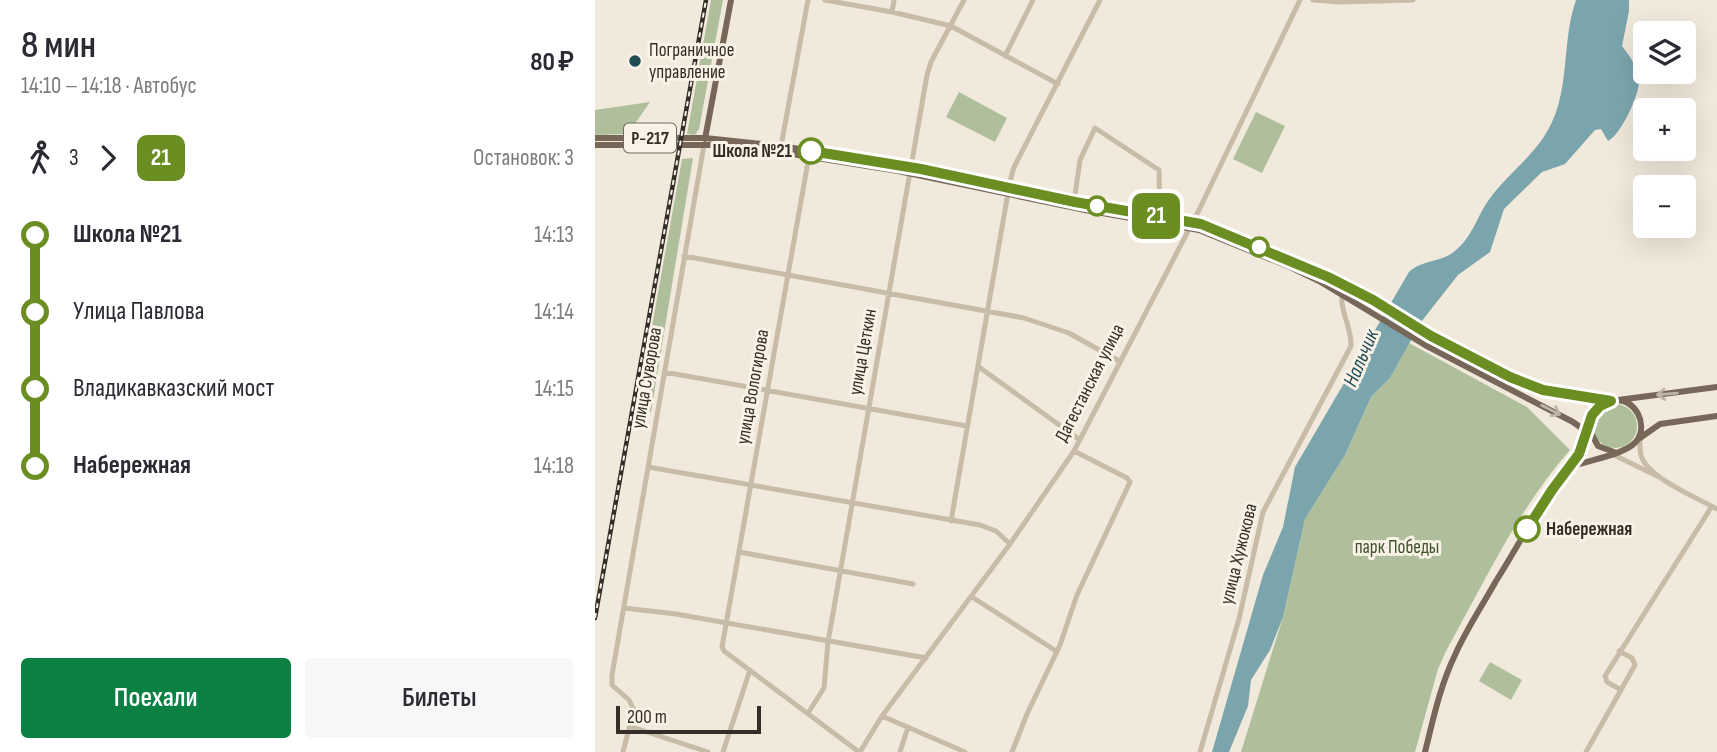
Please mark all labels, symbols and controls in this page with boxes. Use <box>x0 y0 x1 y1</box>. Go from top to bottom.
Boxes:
map controls <box>1633 21 1696 238</box>
button: layers <box>1633 21 1696 84</box>
text: 8 мин <box>21 23 96 68</box>
place label: Пограничное управление <box>649 39 734 84</box>
text: 80 ₽ <box>530 47 574 78</box>
marker: Пограничное управление <box>627 53 643 69</box>
text: 14:10 – 14:18 · Автобус <box>21 72 197 100</box>
button: + <box>1633 98 1696 161</box>
road number: Р-217 <box>624 124 676 153</box>
marker: Школа №21 <box>798 138 824 164</box>
icon: walk <box>21 139 59 177</box>
icon: forward <box>89 139 127 177</box>
place label: Школа №21 <box>713 140 793 163</box>
text: 21 <box>151 143 171 172</box>
text: 3 <box>69 144 79 172</box>
text: Остановок: 3 <box>473 144 574 172</box>
button: − <box>1633 175 1696 238</box>
line badge: 21 <box>1125 193 1187 239</box>
unlabelled marker <box>1087 196 1107 216</box>
text: 21 <box>1146 201 1166 230</box>
text: Школа №21 <box>73 219 182 250</box>
text: 14:13 <box>534 221 574 249</box>
unlabelled marker <box>1249 237 1269 257</box>
text: Улица Павлова <box>73 296 205 327</box>
text: 14:14 <box>534 298 574 326</box>
street label: улица Цеткин <box>844 307 882 397</box>
street label: Дагестанская улица <box>1050 320 1130 446</box>
water label: Нальчик <box>1338 324 1385 390</box>
street label: улица Суворова <box>627 326 667 430</box>
street label: улица Вологирова <box>732 328 774 446</box>
text: Владикавказский мост <box>73 373 274 404</box>
text: 14:15 <box>535 375 574 403</box>
one-way arrow <box>1656 388 1679 401</box>
one-way arrow <box>1540 403 1561 417</box>
text: Набережная <box>73 450 191 481</box>
text: 14:18 <box>534 452 574 480</box>
street label: улица Хужокова <box>1215 501 1263 607</box>
marker: Набережная <box>1514 516 1540 542</box>
place label: Набережная <box>1546 518 1632 541</box>
park label: парк Победы <box>1355 536 1439 559</box>
button: Поехали <box>21 658 291 738</box>
button: Билеты <box>305 658 574 738</box>
scale bar <box>616 703 761 735</box>
text: 200 m <box>627 706 667 729</box>

